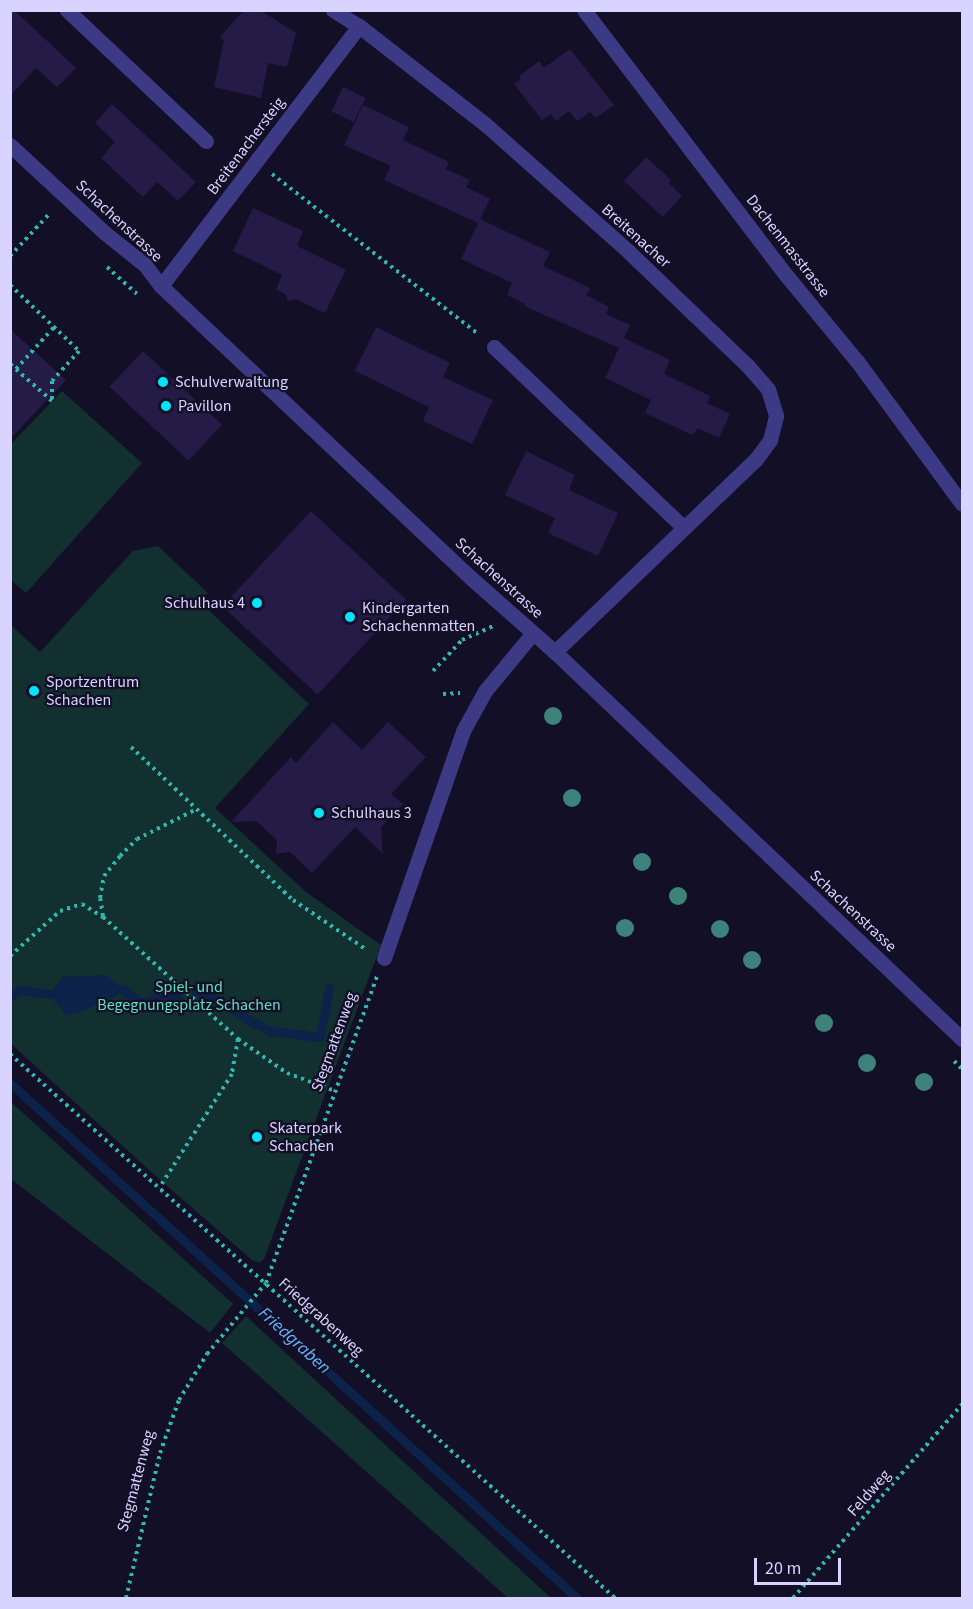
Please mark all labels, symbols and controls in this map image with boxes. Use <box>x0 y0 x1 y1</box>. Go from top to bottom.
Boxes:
street label: Breitenachersteig <box>203 93 289 199</box>
street label: Schachenstrasse <box>72 176 166 266</box>
street label: Dachenmasstrasse <box>742 191 834 301</box>
street label: Breitenacher <box>598 200 674 272</box>
place label: Schulverwaltung <box>175 372 288 392</box>
marker: Schulverwaltung <box>156 375 170 389</box>
place label: Pavillon <box>178 396 231 416</box>
marker: Pavillon <box>159 399 173 413</box>
street label: Schachenstrasse <box>451 534 547 622</box>
place label: Schulhaus 4 <box>164 593 245 613</box>
marker: Schulhaus 4 <box>250 596 264 610</box>
place label: Kindergarten Schachenmatten <box>362 598 475 636</box>
marker: Kindergarten Schachenmatten <box>343 610 357 624</box>
place label: Sportzentrum Schachen <box>46 672 139 710</box>
marker: Sportzentrum Schachen <box>27 684 41 698</box>
place label: Schulhaus 3 <box>331 803 412 823</box>
marker: Schulhaus 3 <box>312 806 326 820</box>
street label: Schachenstrasse <box>806 866 900 956</box>
park label: Spiel- und Begegnungsplatz Schachen <box>97 977 281 1015</box>
street label: Stegmattenweg <box>307 990 361 1094</box>
place label: Skaterpark Schachen <box>269 1118 342 1156</box>
marker: Skaterpark Schachen <box>250 1130 264 1144</box>
street label: Friedgrabenweg <box>274 1274 368 1360</box>
water label: Friedgraben <box>253 1303 335 1379</box>
street label: Stegmattenweg <box>113 1428 159 1534</box>
street label: Feldweg <box>843 1466 895 1520</box>
scale bar <box>757 1546 844 1584</box>
text: 20 m <box>765 1556 801 1581</box>

